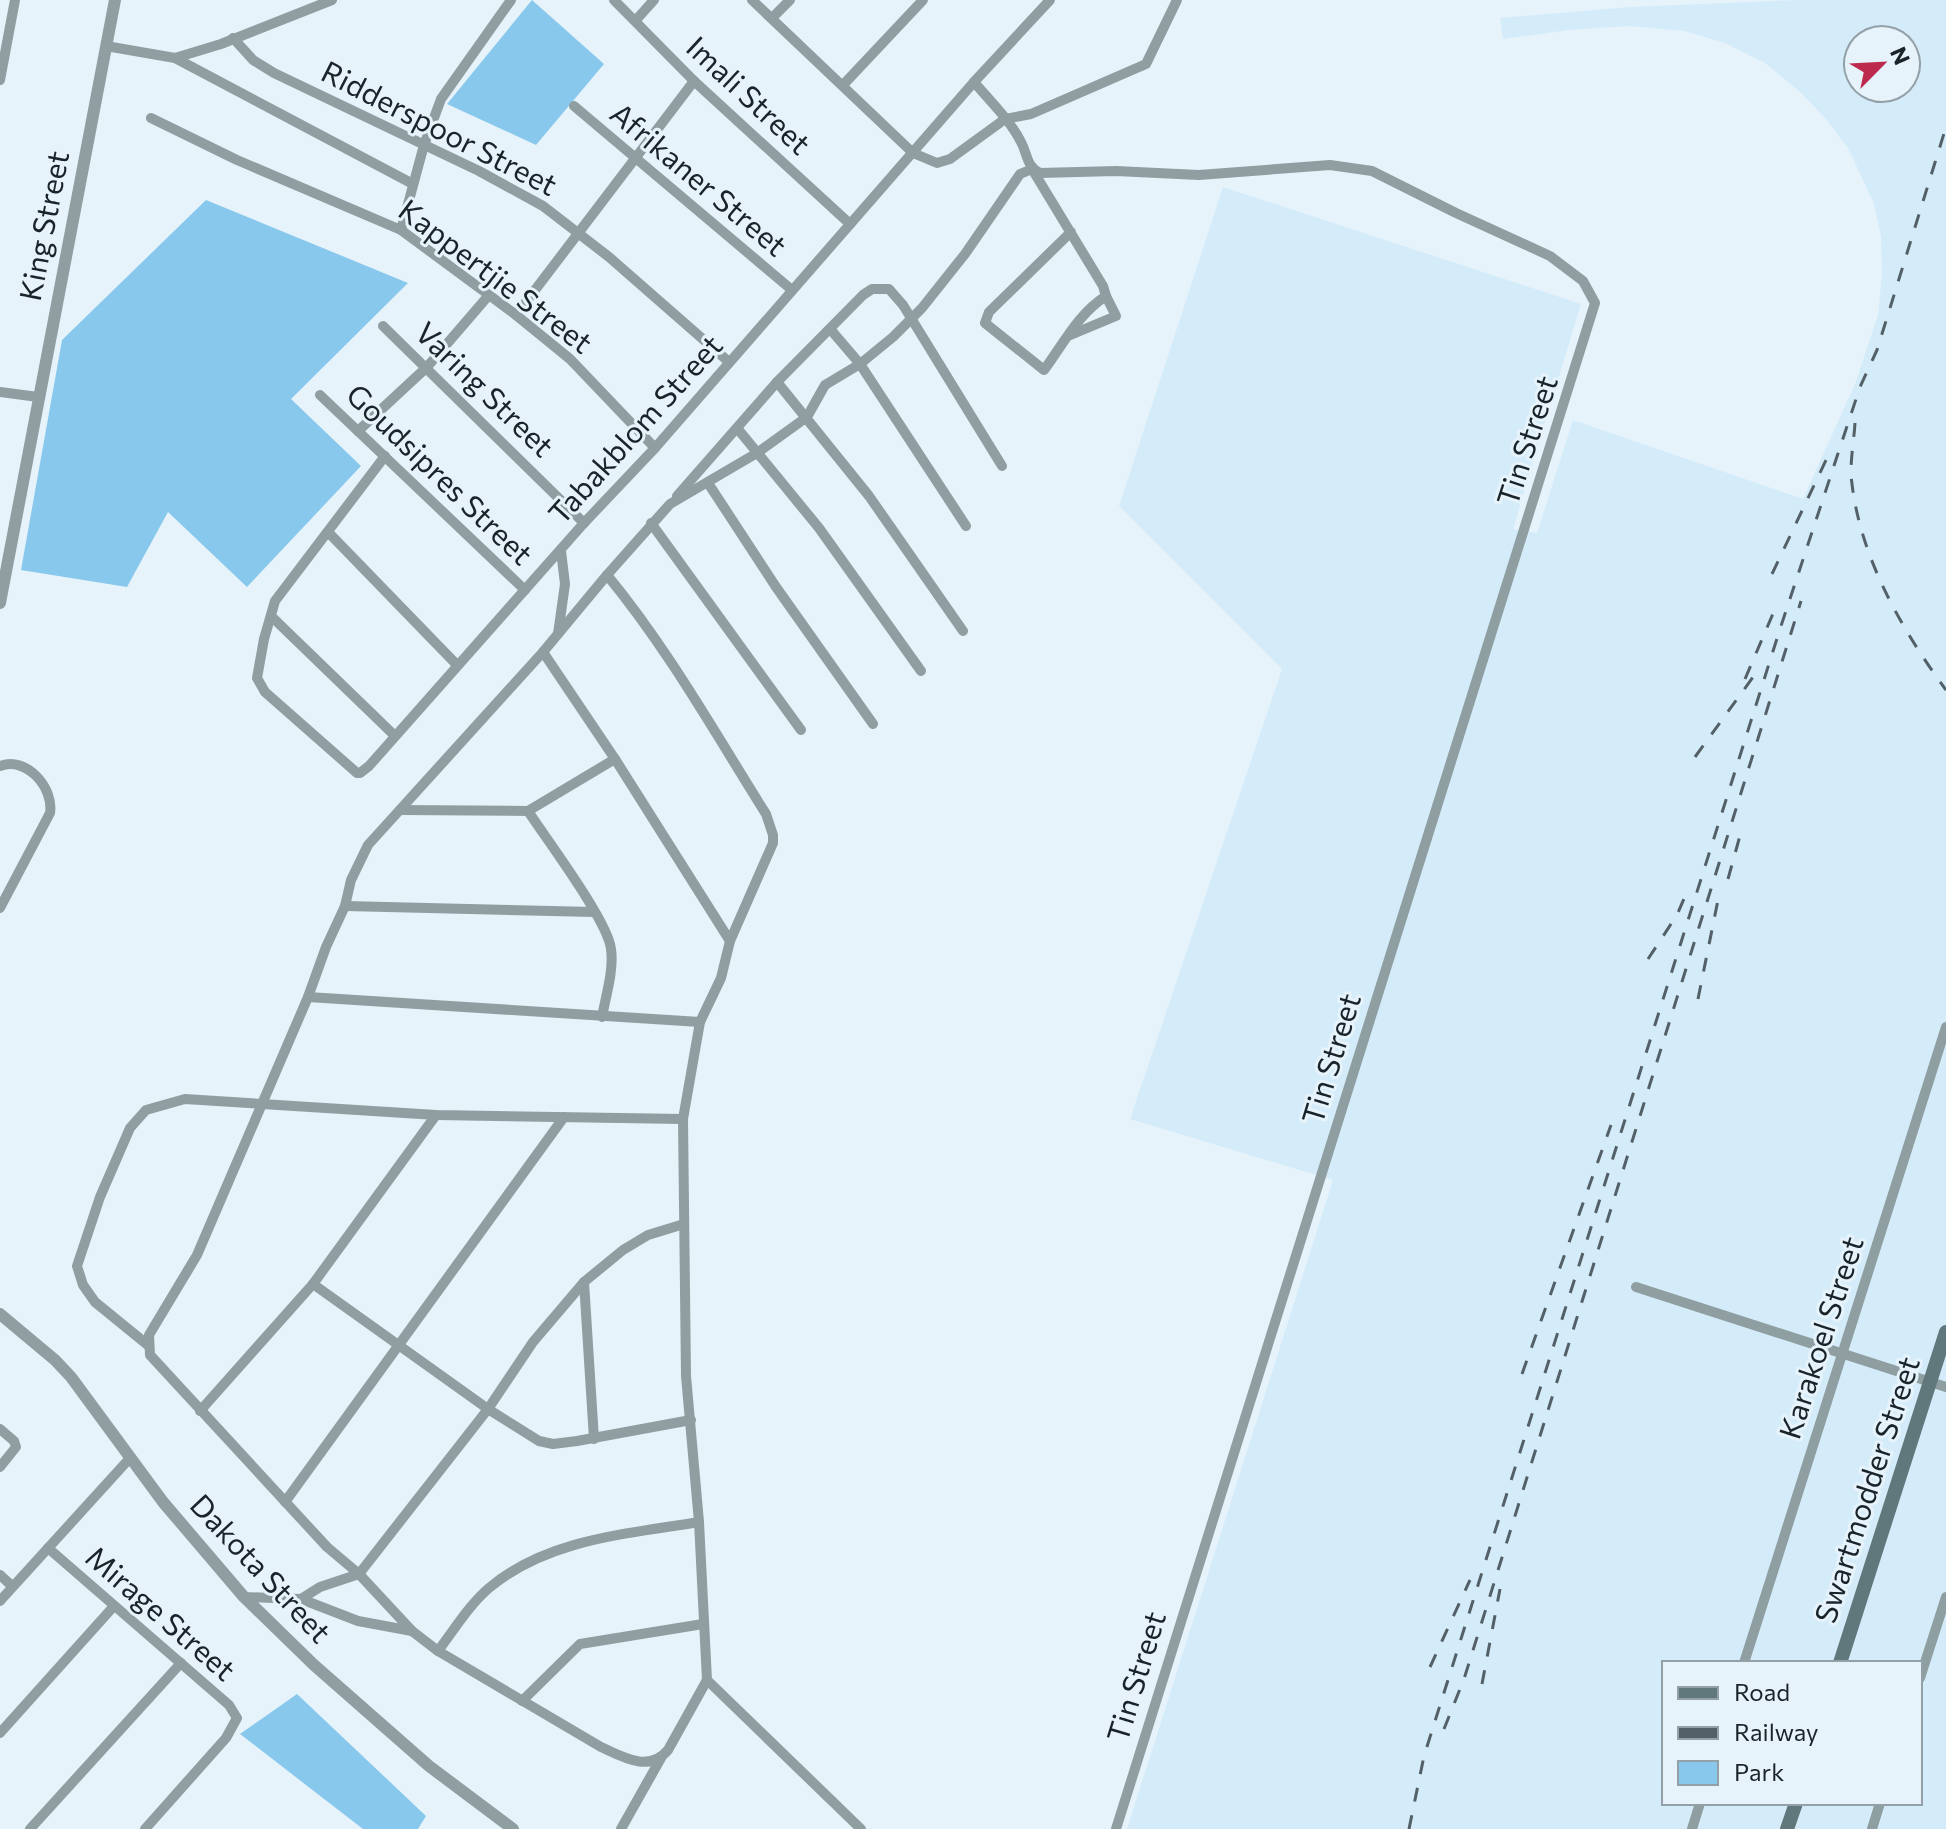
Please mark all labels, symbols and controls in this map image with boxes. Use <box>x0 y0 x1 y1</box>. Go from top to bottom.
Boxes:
north arrow <box>1842 24 1922 104</box>
street label: Imali Street <box>680 27 819 161</box>
text: N <box>1885 43 1916 69</box>
street label: Ridderspoor Street <box>316 51 564 202</box>
street label: Afrikaner Street <box>604 93 795 263</box>
street label: King Street <box>10 147 75 304</box>
street label: Kappertjie Street <box>392 190 601 360</box>
street label: Varing Street <box>409 313 563 463</box>
street label: Tabakblom Street <box>539 326 729 531</box>
street label: Tin Street <box>1487 370 1564 510</box>
street label: Goudsipres Street <box>340 375 542 571</box>
street label: Tin Street <box>1292 988 1367 1128</box>
street label: Karakoel Street <box>1769 1231 1870 1443</box>
street label: Swartmodder Street <box>1805 1351 1926 1627</box>
street label: Dakota Street <box>184 1485 340 1649</box>
street label: Mirage Street <box>79 1537 244 1687</box>
street label: Tin Street <box>1097 1606 1172 1746</box>
legend <box>1662 1661 1922 1805</box>
text: Road <box>1734 1677 1790 1706</box>
text: Railway <box>1734 1717 1819 1746</box>
text: Park <box>1734 1757 1784 1786</box>

